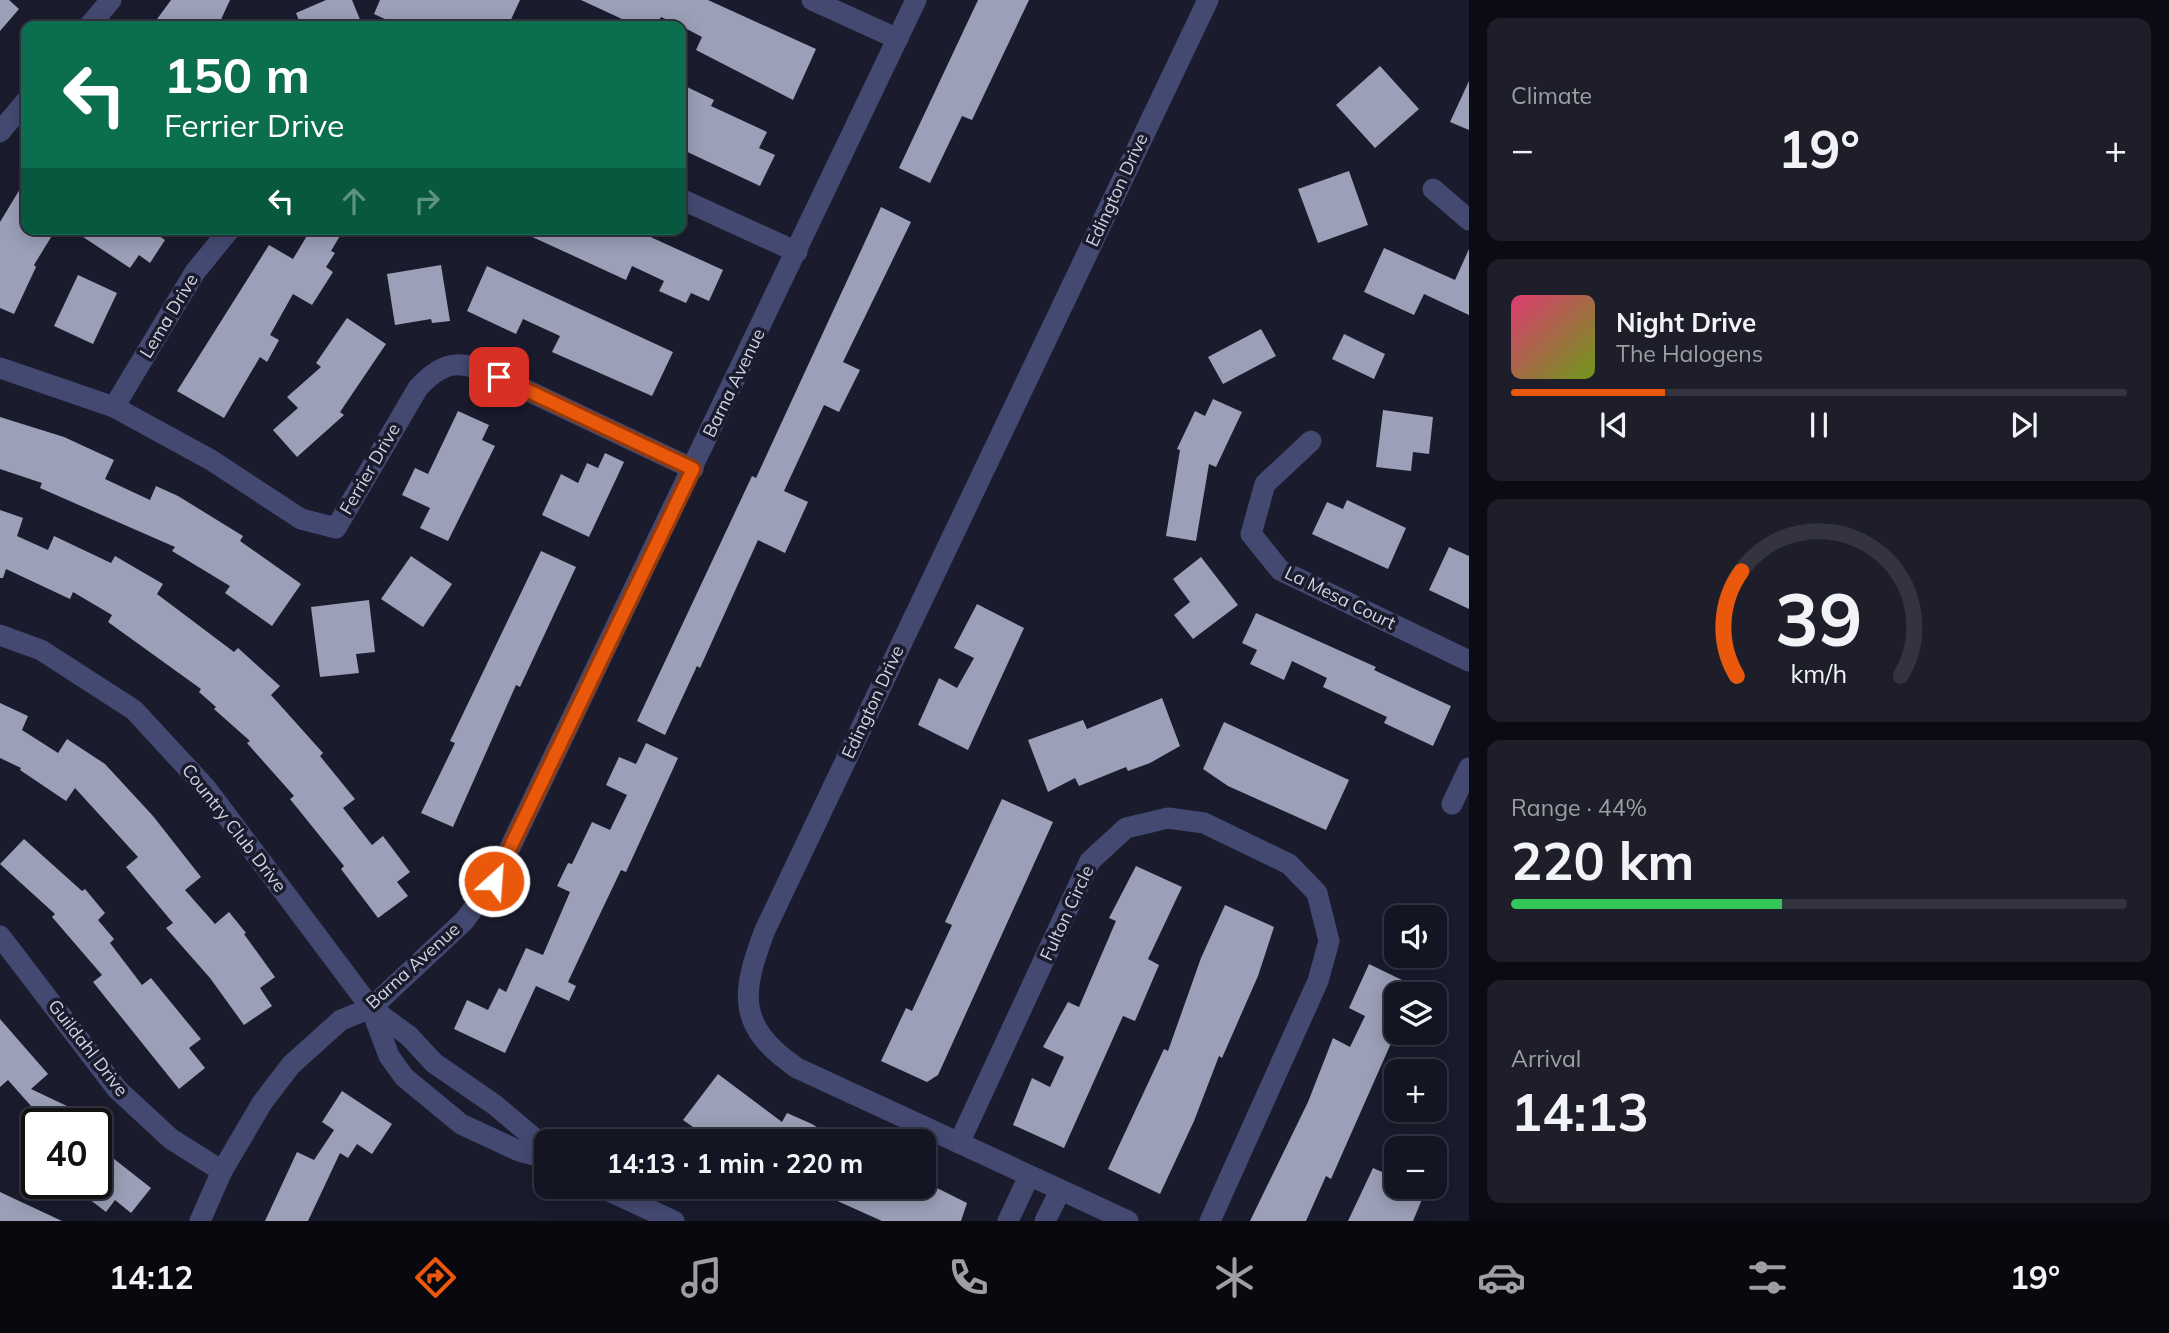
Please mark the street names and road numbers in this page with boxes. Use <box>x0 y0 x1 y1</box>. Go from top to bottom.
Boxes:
street label: Edington Drive <box>1080 130 1153 250</box>
street label: Lema Drive <box>134 269 203 362</box>
street label: Barna Avenue <box>697 325 770 441</box>
street label: Ferrier Drive <box>334 419 405 518</box>
street label: La Mesa Court <box>1281 561 1399 634</box>
street label: Edington Drive <box>836 642 909 762</box>
street label: Country Club Drive <box>177 759 292 896</box>
street label: Fulton Circle <box>1035 862 1099 964</box>
street label: Barna Avenue <box>361 917 464 1014</box>
street label: Guildahl Drive <box>43 995 133 1101</box>

